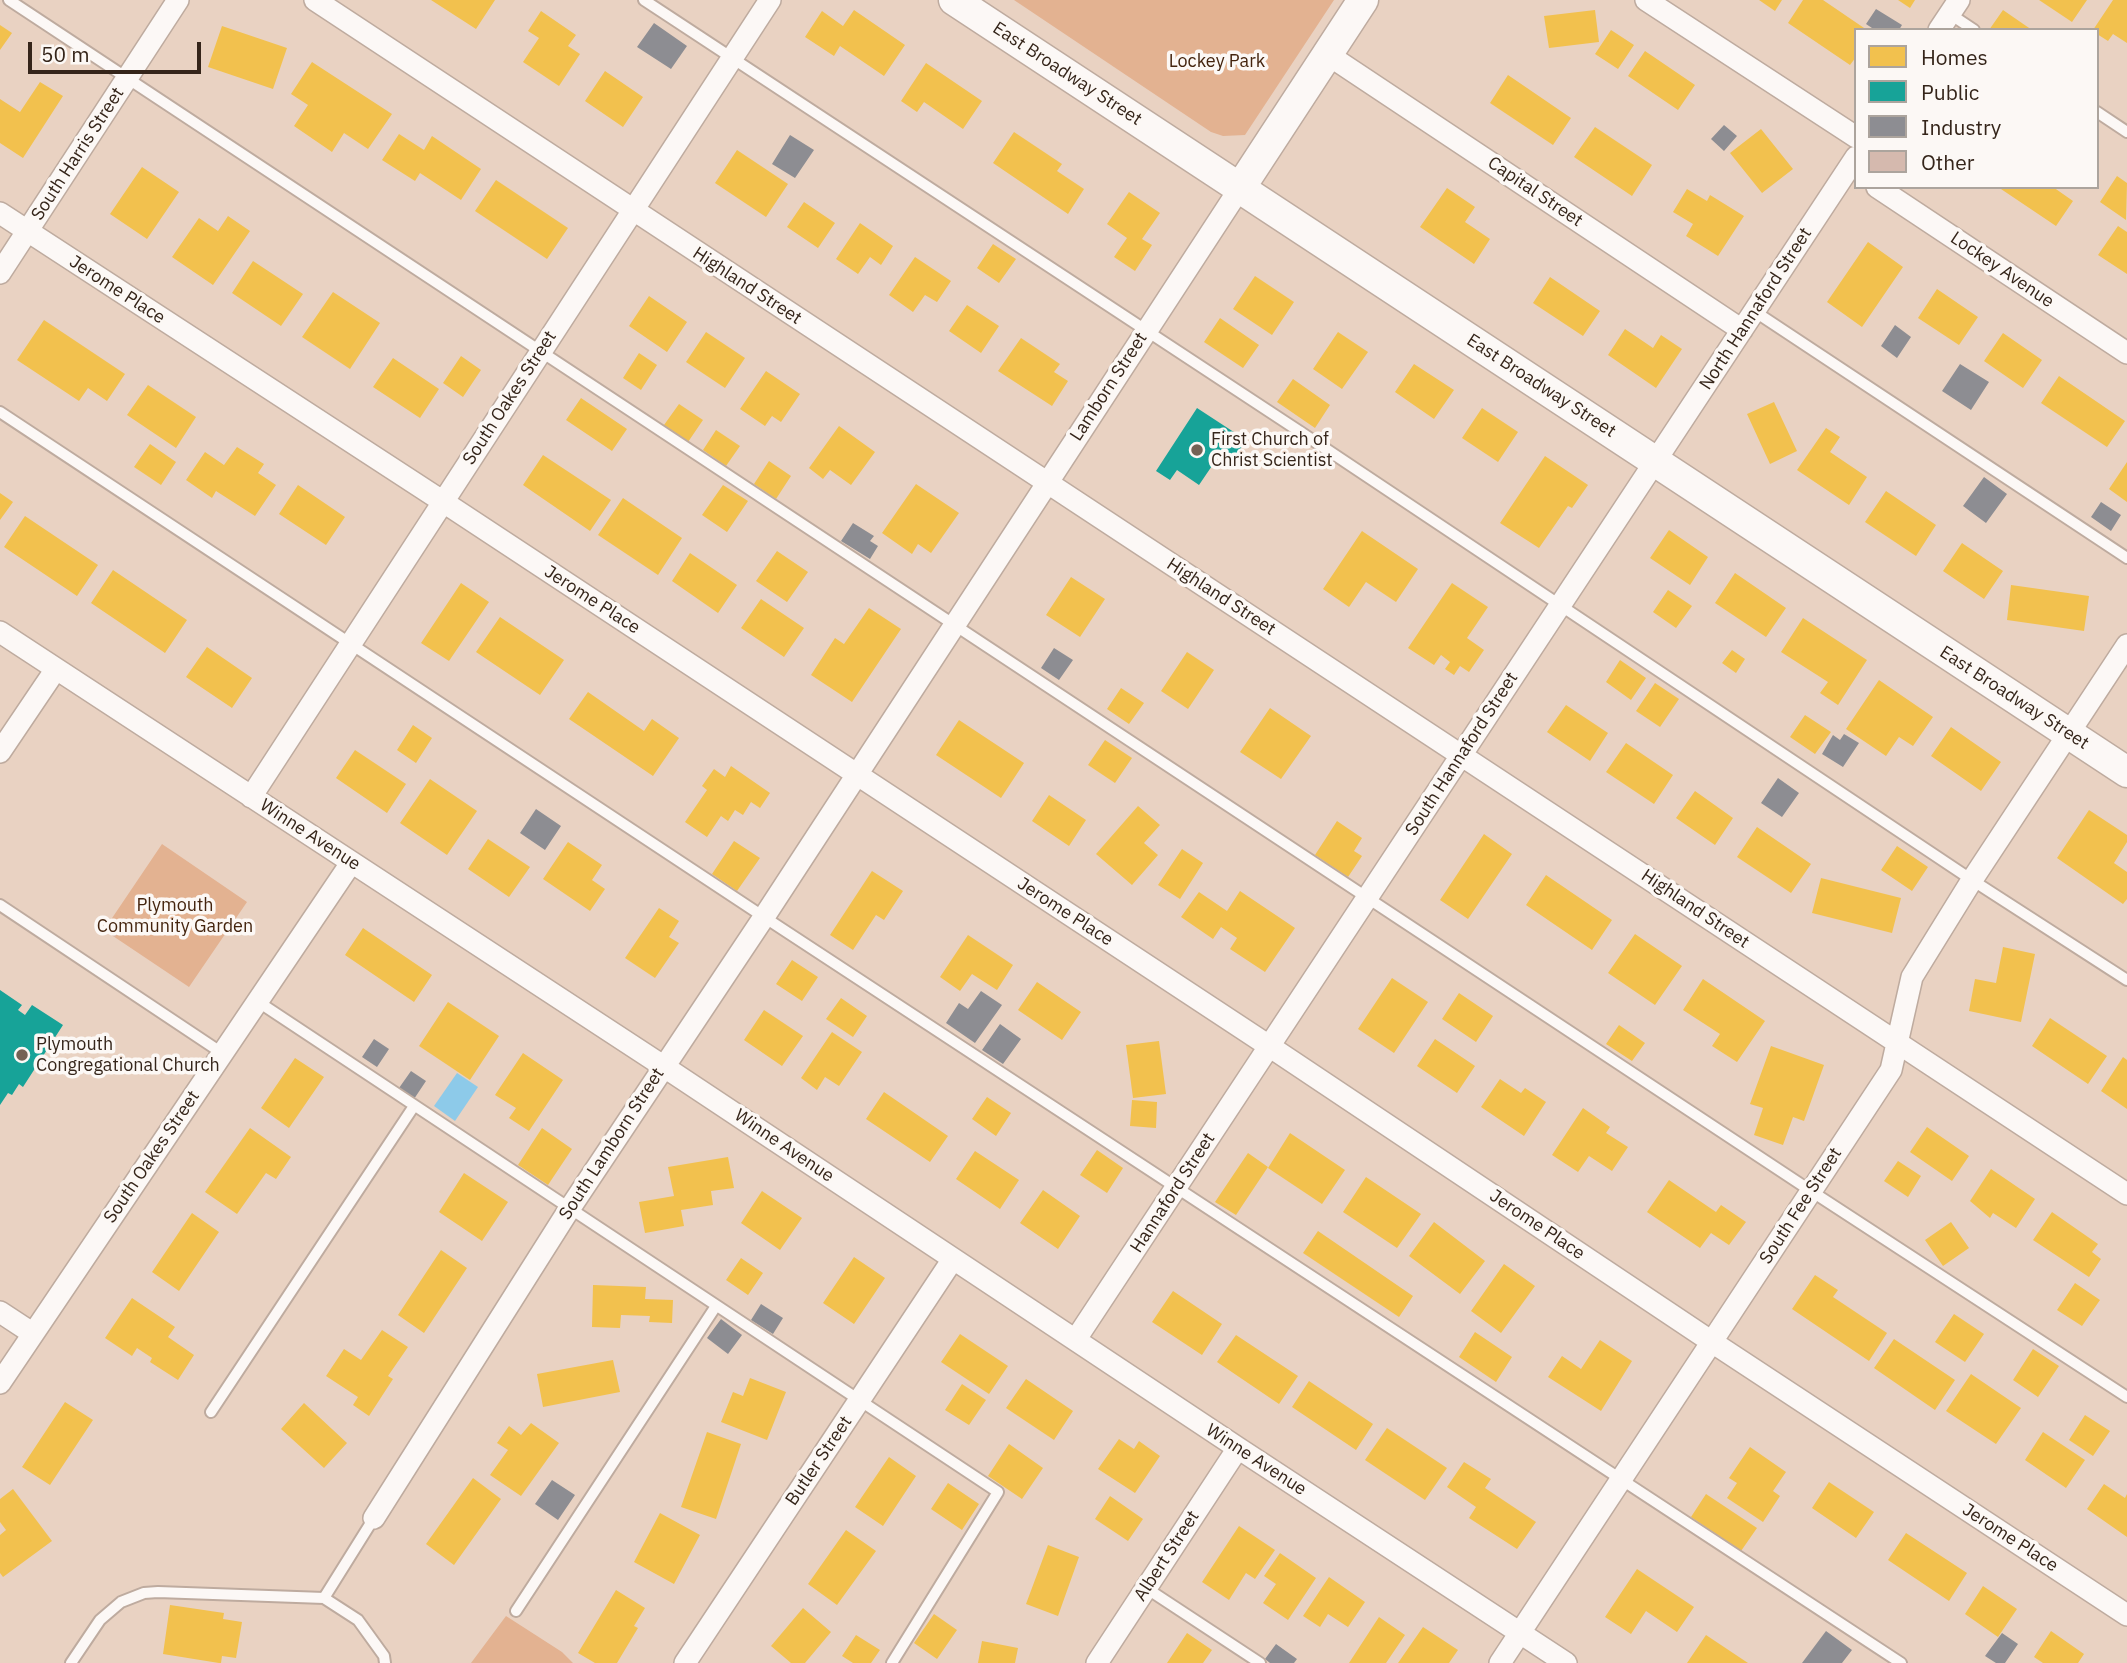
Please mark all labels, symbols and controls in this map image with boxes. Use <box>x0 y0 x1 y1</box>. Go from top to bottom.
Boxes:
street label: East Broadway Street <box>988 18 1146 130</box>
scale bar <box>32 28 205 72</box>
legend <box>1854 28 2099 189</box>
text: 50 m <box>41 40 90 68</box>
text: Homes <box>1921 43 1988 71</box>
park label: Lockey Park <box>1169 51 1265 73</box>
text: Public <box>1921 78 1979 106</box>
street label: South Harris Street <box>27 84 129 224</box>
text: Industry <box>1921 113 2001 141</box>
text: Other <box>1921 148 1974 176</box>
street label: Capital Street <box>1483 152 1587 232</box>
street label: North Hannaford Street <box>1695 224 1817 394</box>
street label: Lockey Avenue <box>1946 227 2058 313</box>
street label: Highland Street <box>688 243 806 329</box>
street label: Jerome Place <box>65 251 169 329</box>
street label: South Oakes Street <box>459 327 561 469</box>
street label: Lamborn Street <box>1066 329 1152 445</box>
street label: East Broadway Street <box>1462 330 1620 442</box>
place label: First Church of Christ Scientist <box>1211 429 1333 472</box>
marker: First Church of Christ Scientist <box>1189 442 1205 458</box>
street label: Highland Street <box>1162 554 1280 640</box>
street label: Jerome Place <box>540 561 644 639</box>
street label: East Broadway Street <box>1935 642 2093 754</box>
street label: South Hannaford Street <box>1401 668 1523 840</box>
street label: Winne Avenue <box>256 795 364 875</box>
street label: Highland Street <box>1637 865 1753 953</box>
street label: Jerome Place <box>1013 873 1117 951</box>
park label: Plymouth Community Garden <box>97 895 253 937</box>
place label: Plymouth Congregational Church <box>36 1034 220 1076</box>
marker: Plymouth Congregational Church <box>14 1047 30 1063</box>
street label: South Lamborn Street <box>555 1064 669 1224</box>
street label: South Oakes Street <box>100 1087 204 1227</box>
street label: Winne Avenue <box>730 1105 838 1187</box>
street label: Hannaford Street <box>1126 1129 1220 1257</box>
street label: South Fee Street <box>1755 1144 1847 1268</box>
street label: Jerome Place <box>1485 1185 1589 1265</box>
street label: Butler Street <box>781 1412 857 1510</box>
street label: Winne Avenue <box>1202 1420 1310 1500</box>
street label: Jerome Place <box>1958 1499 2062 1577</box>
street label: Albert Street <box>1130 1507 1204 1605</box>

